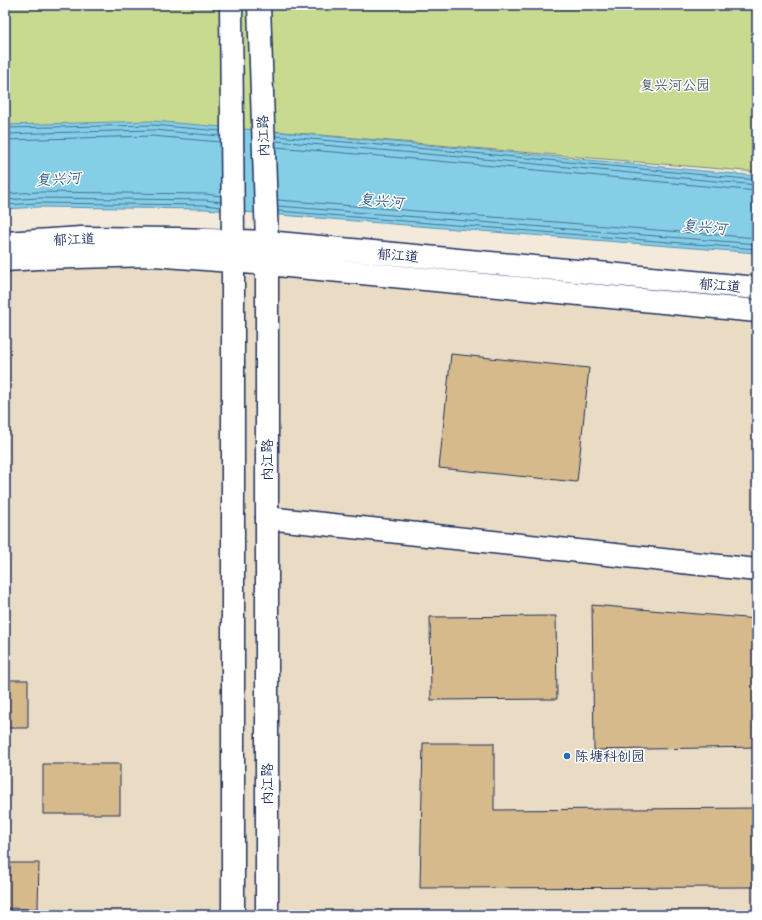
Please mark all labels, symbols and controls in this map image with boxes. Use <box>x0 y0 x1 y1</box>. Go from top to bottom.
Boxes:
park label: 复兴河公园 <box>640 77 710 95</box>
street label: 内江路 <box>254 115 274 157</box>
water label: 复兴河 <box>35 169 84 191</box>
water label: 复兴河 <box>358 190 407 214</box>
water label: 复兴河 <box>681 216 730 240</box>
street label: 郁江道 <box>53 230 95 250</box>
street label: 郁江道 <box>376 245 420 267</box>
street label: 郁江道 <box>698 275 742 297</box>
street label: 内江路 <box>259 439 277 481</box>
place label: 陈塘科创园 <box>575 748 645 766</box>
marker: 陈塘科创园 <box>562 751 572 761</box>
street label: 内江路 <box>259 763 277 805</box>

